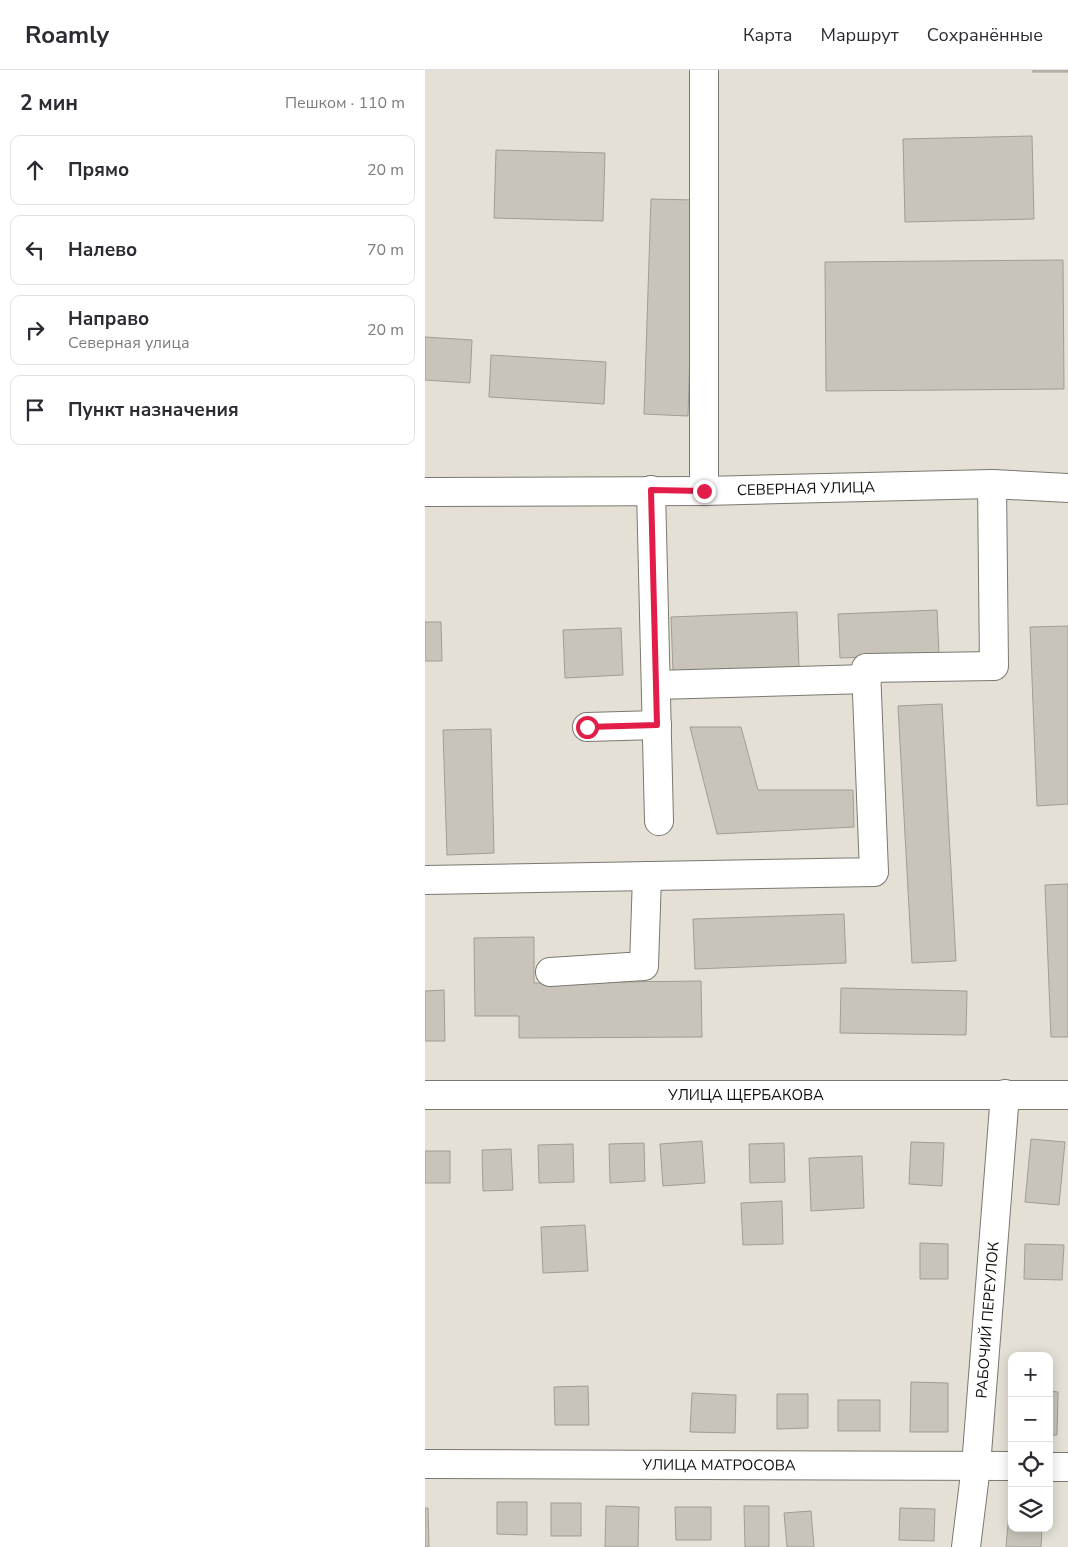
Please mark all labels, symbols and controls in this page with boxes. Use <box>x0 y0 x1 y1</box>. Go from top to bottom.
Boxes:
text: Roamly <box>25 19 109 51</box>
text: Карта <box>743 23 793 47</box>
text: Маршрут <box>821 23 899 47</box>
text: Сохранённые <box>927 23 1043 47</box>
text: 2 мин <box>20 89 78 117</box>
text: Пешком · 110 m <box>285 92 405 114</box>
icon: ahead <box>21 156 49 184</box>
text: Прямо <box>68 157 129 183</box>
text: 20 m <box>367 159 404 181</box>
icon: left <box>21 236 49 264</box>
text: Налево <box>68 237 137 263</box>
text: 70 m <box>367 239 404 261</box>
text: Направо <box>68 306 149 332</box>
icon: right <box>21 316 49 344</box>
text: 20 m <box>367 319 404 341</box>
text: Северная улица <box>68 332 190 354</box>
icon: arrive <box>21 396 49 424</box>
text: Пункт назначения <box>68 397 239 423</box>
street label: СЕВЕРНАЯ УЛИЦА <box>737 477 875 500</box>
route end <box>693 480 716 503</box>
route start <box>576 716 599 739</box>
street label: УЛИЦА ЩЕРБАКОВА <box>667 1085 824 1105</box>
street label: РАБОЧИЙ ПЕРЕУЛОК <box>971 1241 1003 1399</box>
map controls <box>1008 1352 1053 1532</box>
button: + <box>1008 1352 1053 1397</box>
button: − <box>1008 1397 1053 1442</box>
button: locate <box>1008 1442 1053 1487</box>
street label: УЛИЦА МАТРОСОВА <box>641 1455 796 1475</box>
button: layers <box>1008 1487 1053 1532</box>

